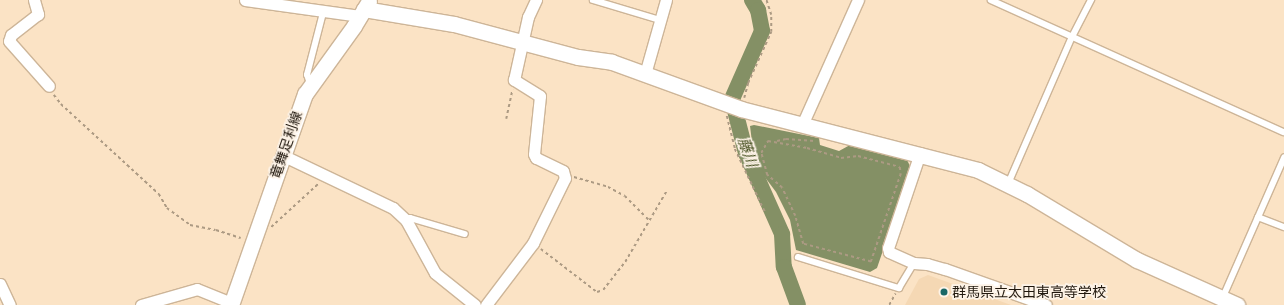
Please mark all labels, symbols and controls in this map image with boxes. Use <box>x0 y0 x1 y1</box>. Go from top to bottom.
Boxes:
street label: 竜舞足利線 <box>267 109 305 181</box>
water label: 藤川 <box>735 135 761 169</box>
place label: 群馬県立太田東高等学校 <box>952 284 1106 300</box>
marker: 群馬県立太田東高等学校 <box>939 287 949 297</box>

